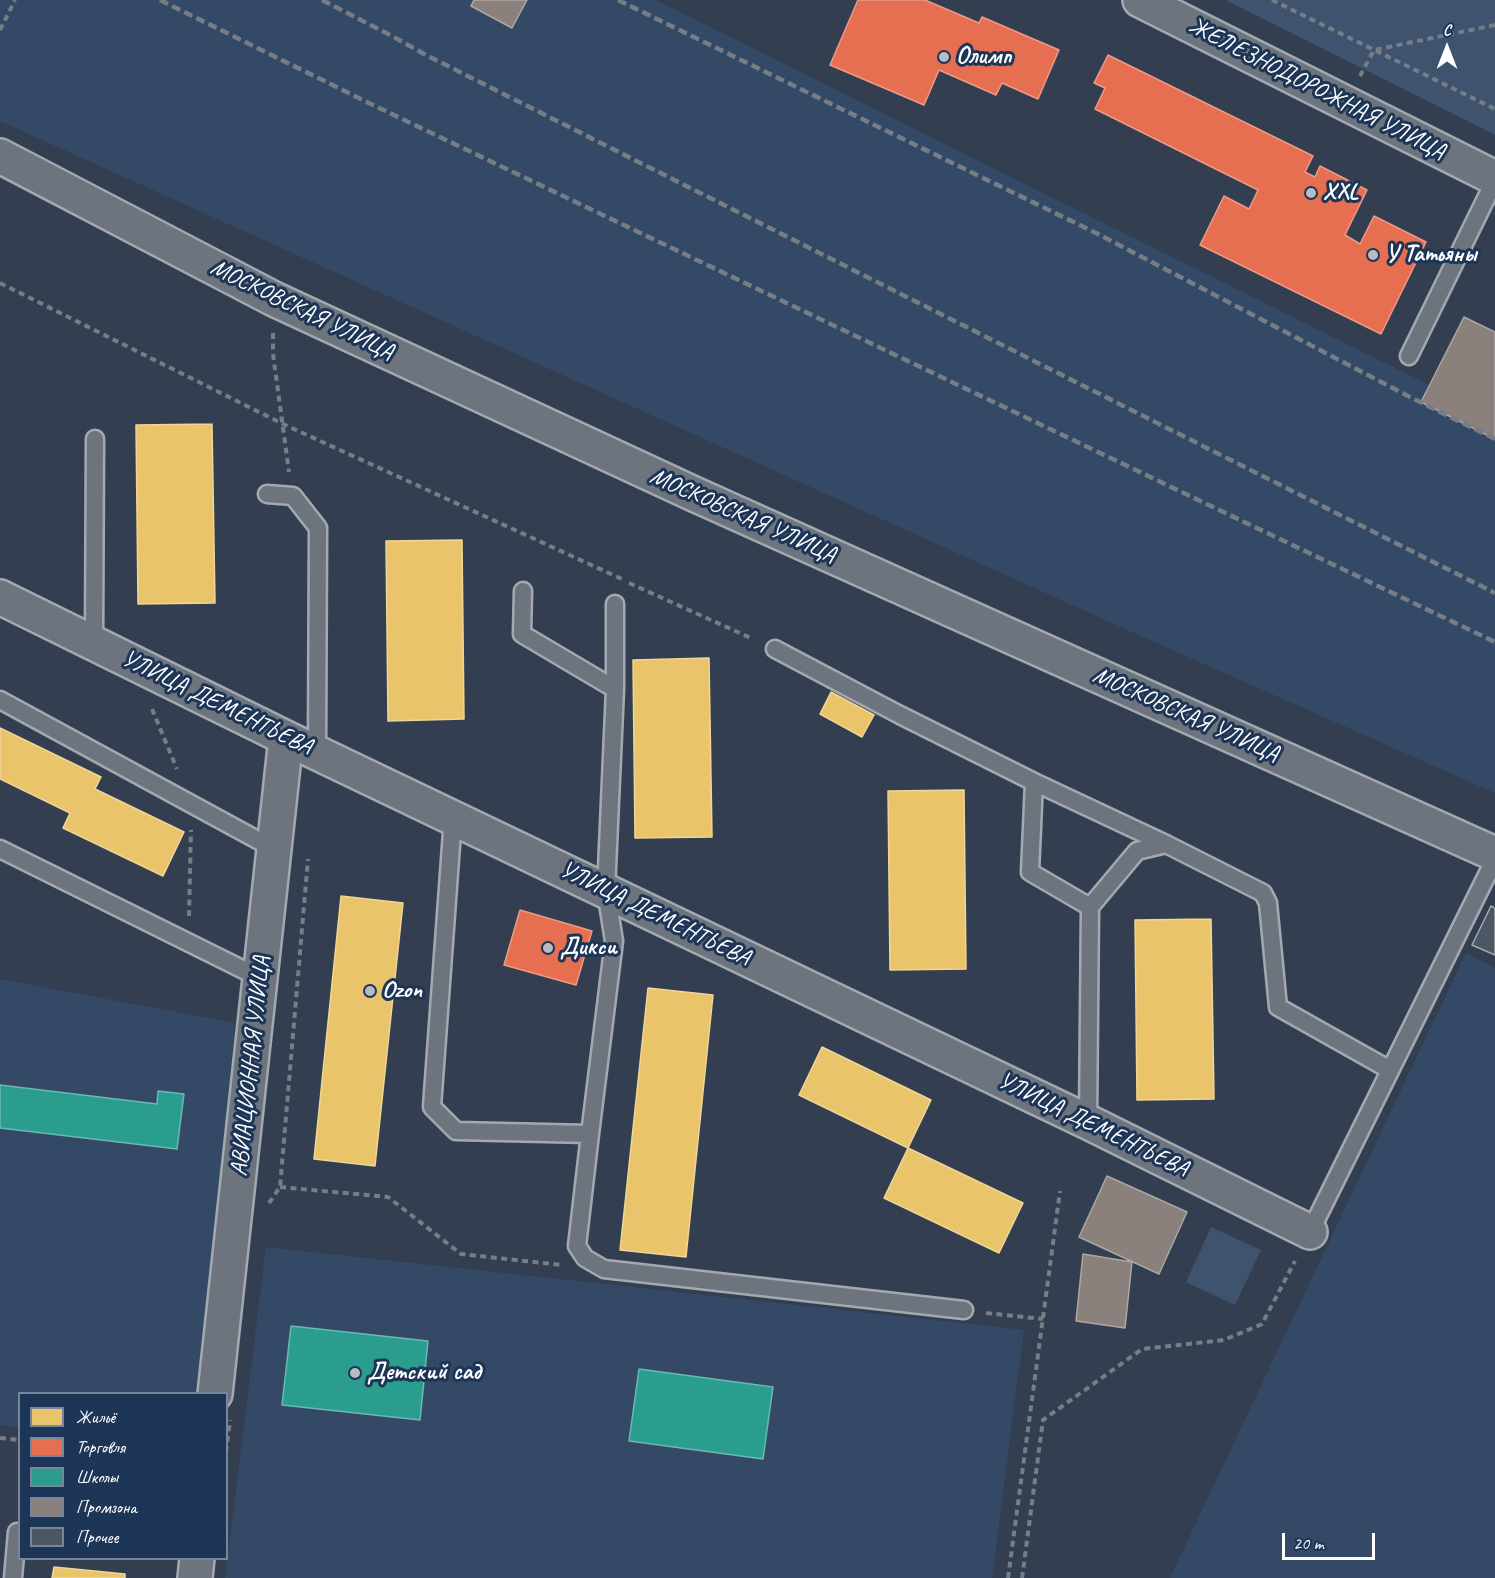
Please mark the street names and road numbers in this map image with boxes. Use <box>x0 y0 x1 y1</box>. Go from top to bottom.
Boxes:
street label: ЖЕЛЕЗНОДОРОЖНАЯ УЛИЦА <box>1184 12 1450 166</box>
street label: МОСКОВСКАЯ УЛИЦА <box>206 253 398 367</box>
street label: МОСКОВСКАЯ УЛИЦА <box>646 462 840 570</box>
street label: УЛИЦА ДЕМЕНТЬЕВА <box>117 644 317 762</box>
street label: МОСКОВСКАЯ УЛИЦА <box>1089 661 1283 769</box>
street label: УЛИЦА ДЕМЕНТЬЕВА <box>555 855 755 973</box>
street label: АВИАЦИОННАЯ УЛИЦА <box>225 954 277 1178</box>
street label: УЛИЦА ДЕМЕНТЬЕВА <box>993 1066 1193 1184</box>

